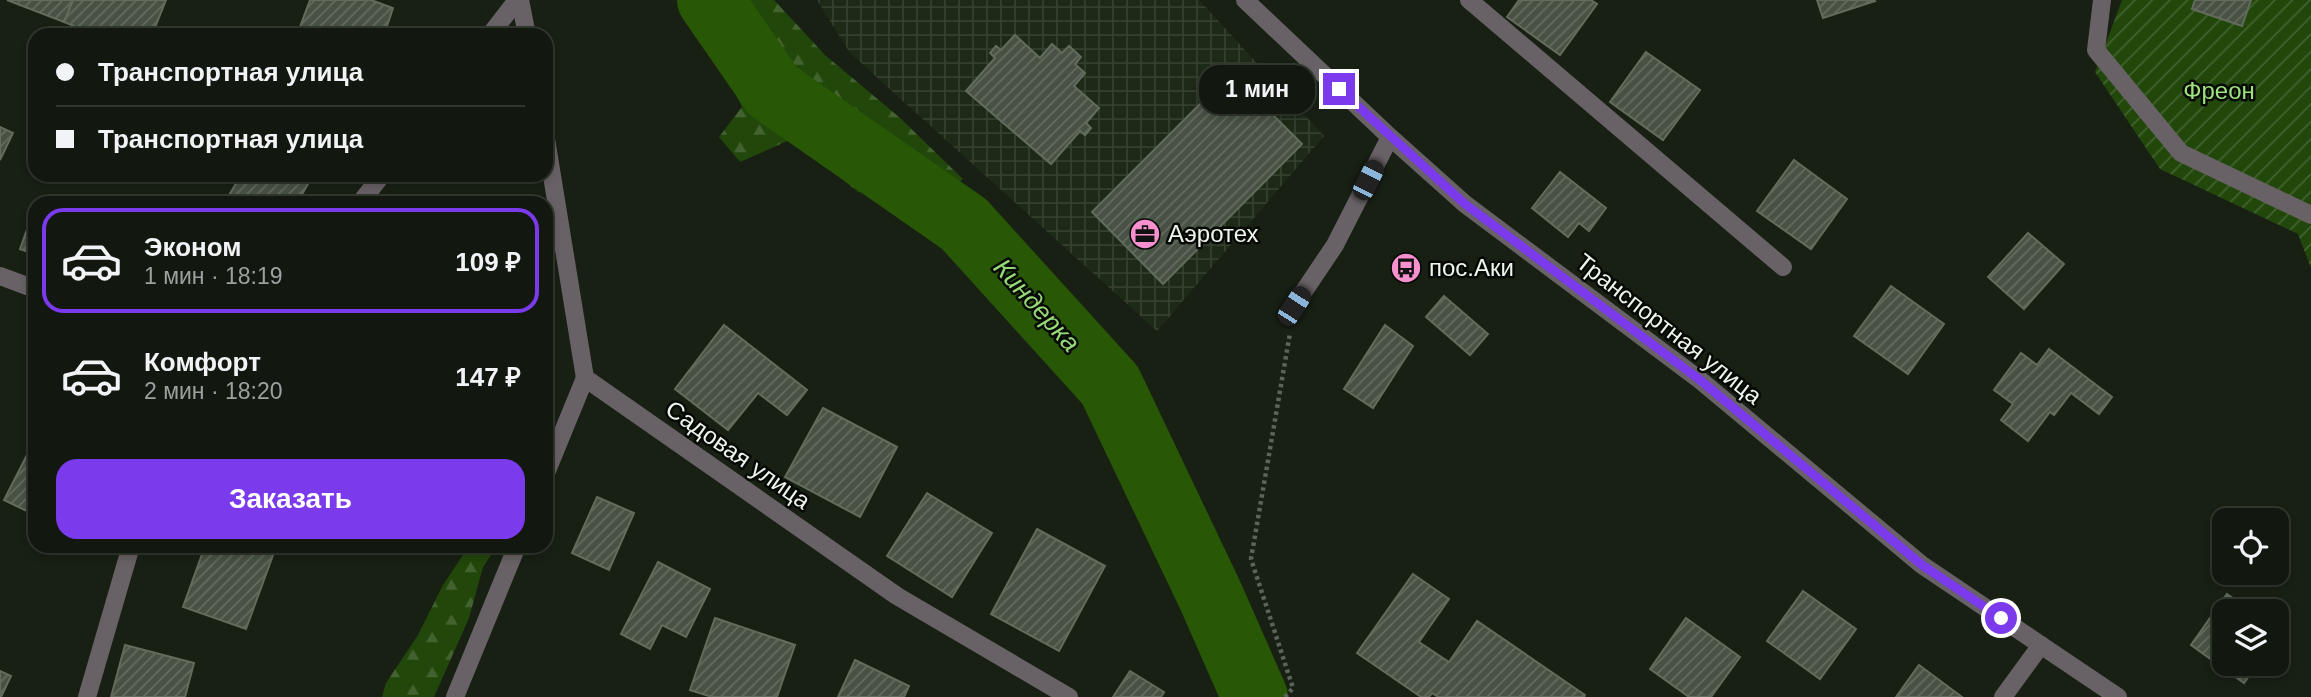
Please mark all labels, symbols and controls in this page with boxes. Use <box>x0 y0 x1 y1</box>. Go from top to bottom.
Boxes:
text: Транспортная улица <box>98 57 363 87</box>
callout: 1 мин <box>1199 64 1314 114</box>
route end <box>1323 73 1355 105</box>
text: 1 мин <box>1225 76 1289 102</box>
park label: Фреон <box>2183 77 2255 104</box>
text: Транспортная улица <box>98 124 363 154</box>
car <box>1350 157 1387 203</box>
office icon: Аэротех <box>1128 217 1162 251</box>
place label: Аэротех <box>1168 220 1259 247</box>
icon: car <box>60 229 123 292</box>
text: Эконом <box>144 232 242 262</box>
text: 109 ₽ <box>455 247 521 277</box>
street label: Транспортная улица <box>1571 248 1768 410</box>
bus stop icon: пос.Аки <box>1389 251 1423 285</box>
water label: Киндерка <box>988 253 1086 357</box>
place label: пос.Аки <box>1429 254 1514 281</box>
text: 1 мин · 18:19 <box>144 263 283 289</box>
car <box>1274 283 1315 329</box>
icon: car <box>60 344 123 407</box>
text: Комфорт <box>144 347 261 377</box>
text: 147 ₽ <box>455 362 521 392</box>
text: 2 мин · 18:20 <box>144 378 283 404</box>
street label: Садовая улица <box>661 395 816 515</box>
button: Заказать <box>56 459 525 539</box>
map controls <box>2212 508 2289 676</box>
button: locate <box>2212 508 2289 585</box>
button: layers <box>2212 599 2289 676</box>
route start <box>1985 602 2017 634</box>

